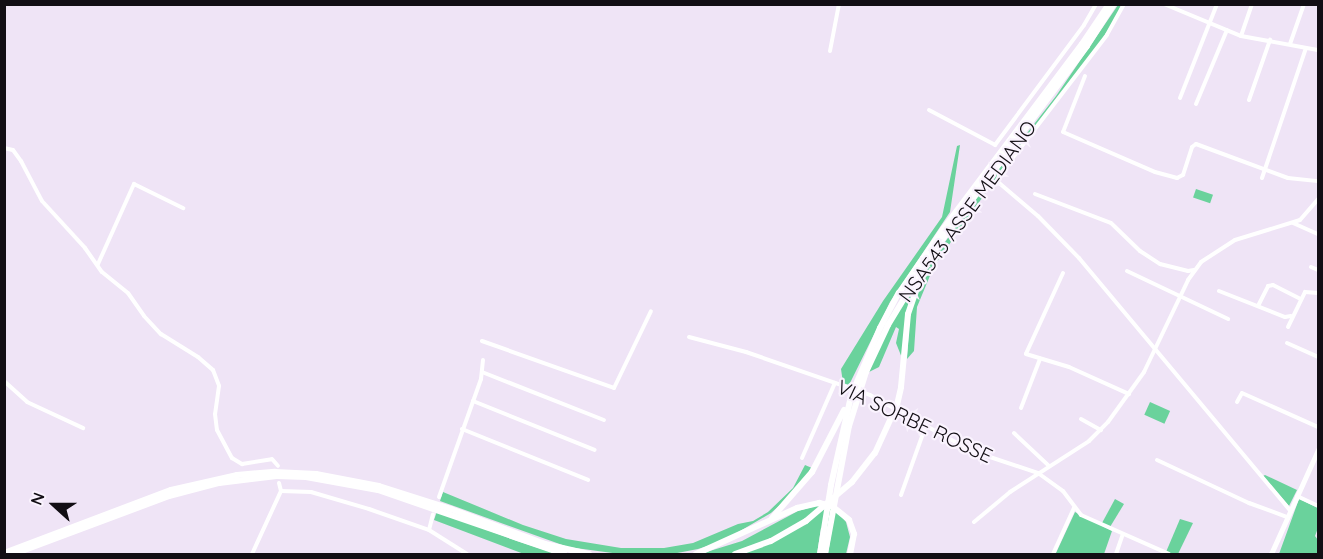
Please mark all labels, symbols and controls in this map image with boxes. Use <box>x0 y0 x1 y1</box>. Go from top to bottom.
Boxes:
street label: NSA543 ASSE MEDIANO <box>893 116 1041 306</box>
street label: VIA SORBE ROSSE <box>833 374 997 468</box>
north arrow <box>24 475 84 535</box>
text: N <box>26 489 49 508</box>

